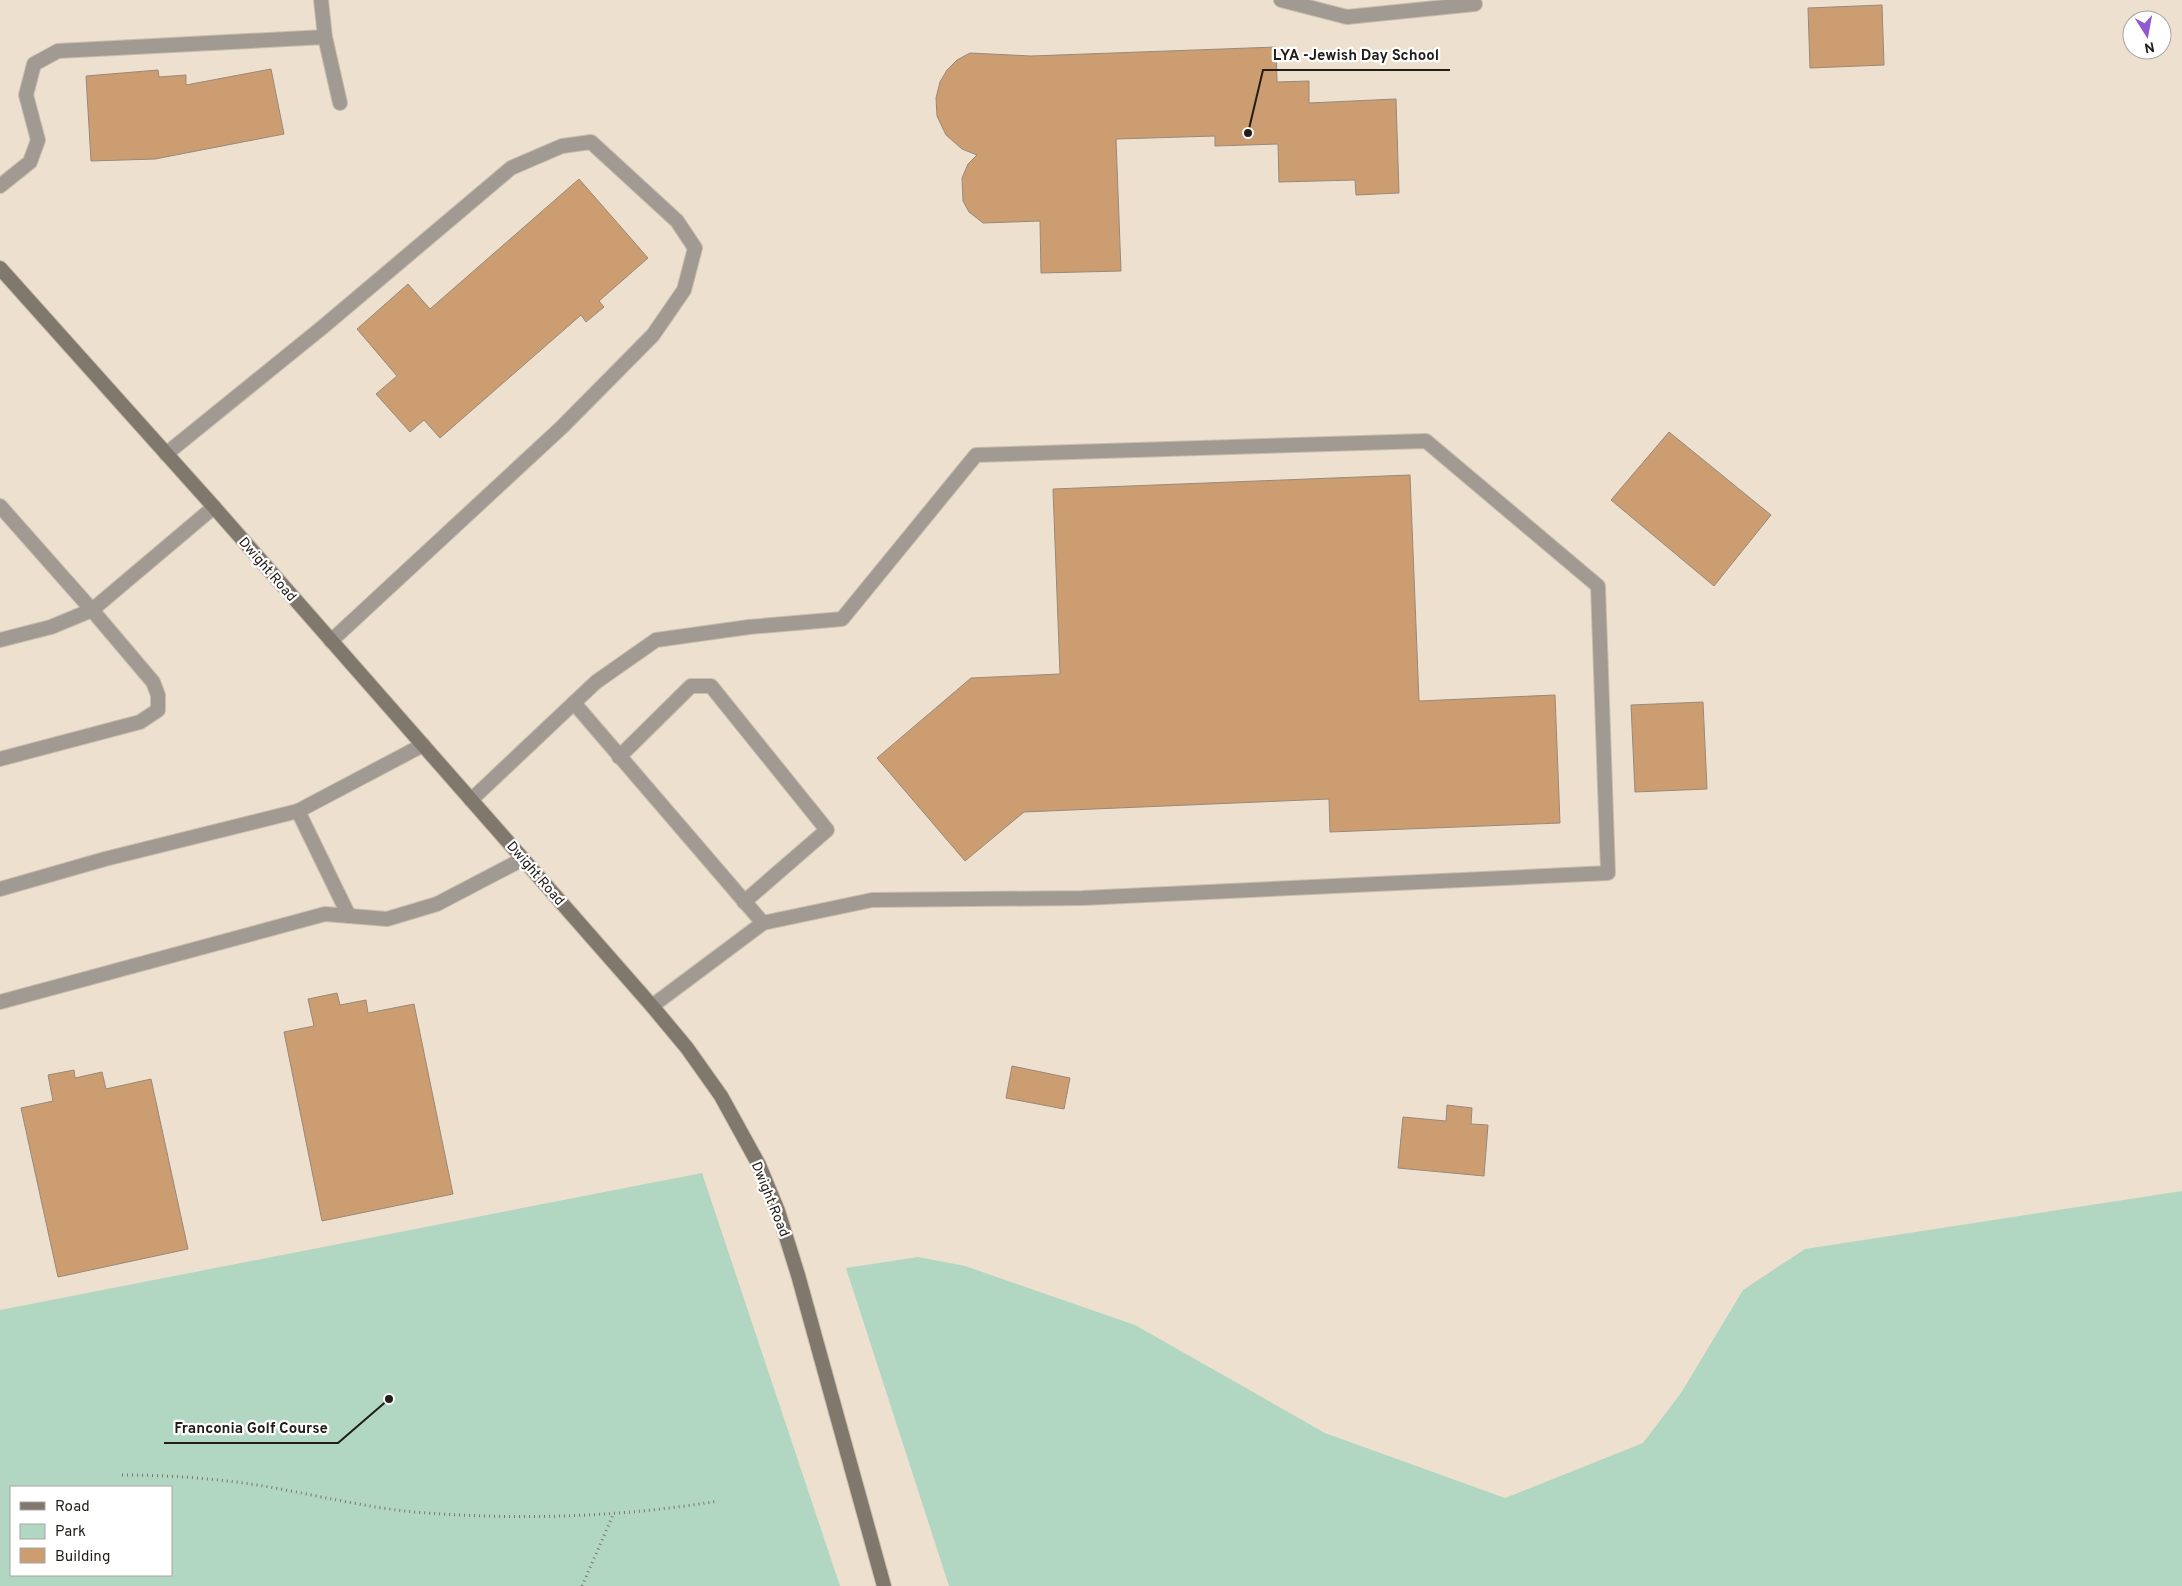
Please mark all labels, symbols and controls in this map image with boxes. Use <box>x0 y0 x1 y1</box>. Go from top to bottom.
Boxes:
north arrow <box>2122 10 2172 60</box>
text: N <box>2143 37 2156 56</box>
callout: LYA -Jewish Day School <box>1263 40 1450 70</box>
text: LYA -Jewish Day School <box>1273 47 1439 66</box>
street label: Dwight Road <box>234 534 299 606</box>
street label: Dwight Road <box>502 838 567 910</box>
street label: Dwight Road <box>747 1160 792 1240</box>
callout: Franconia Golf Course <box>164 1413 338 1443</box>
text: Franconia Golf Course <box>174 1420 328 1439</box>
legend <box>10 1486 172 1576</box>
text: Road <box>55 1498 90 1517</box>
text: Park <box>55 1523 86 1542</box>
text: Building <box>55 1548 110 1567</box>

